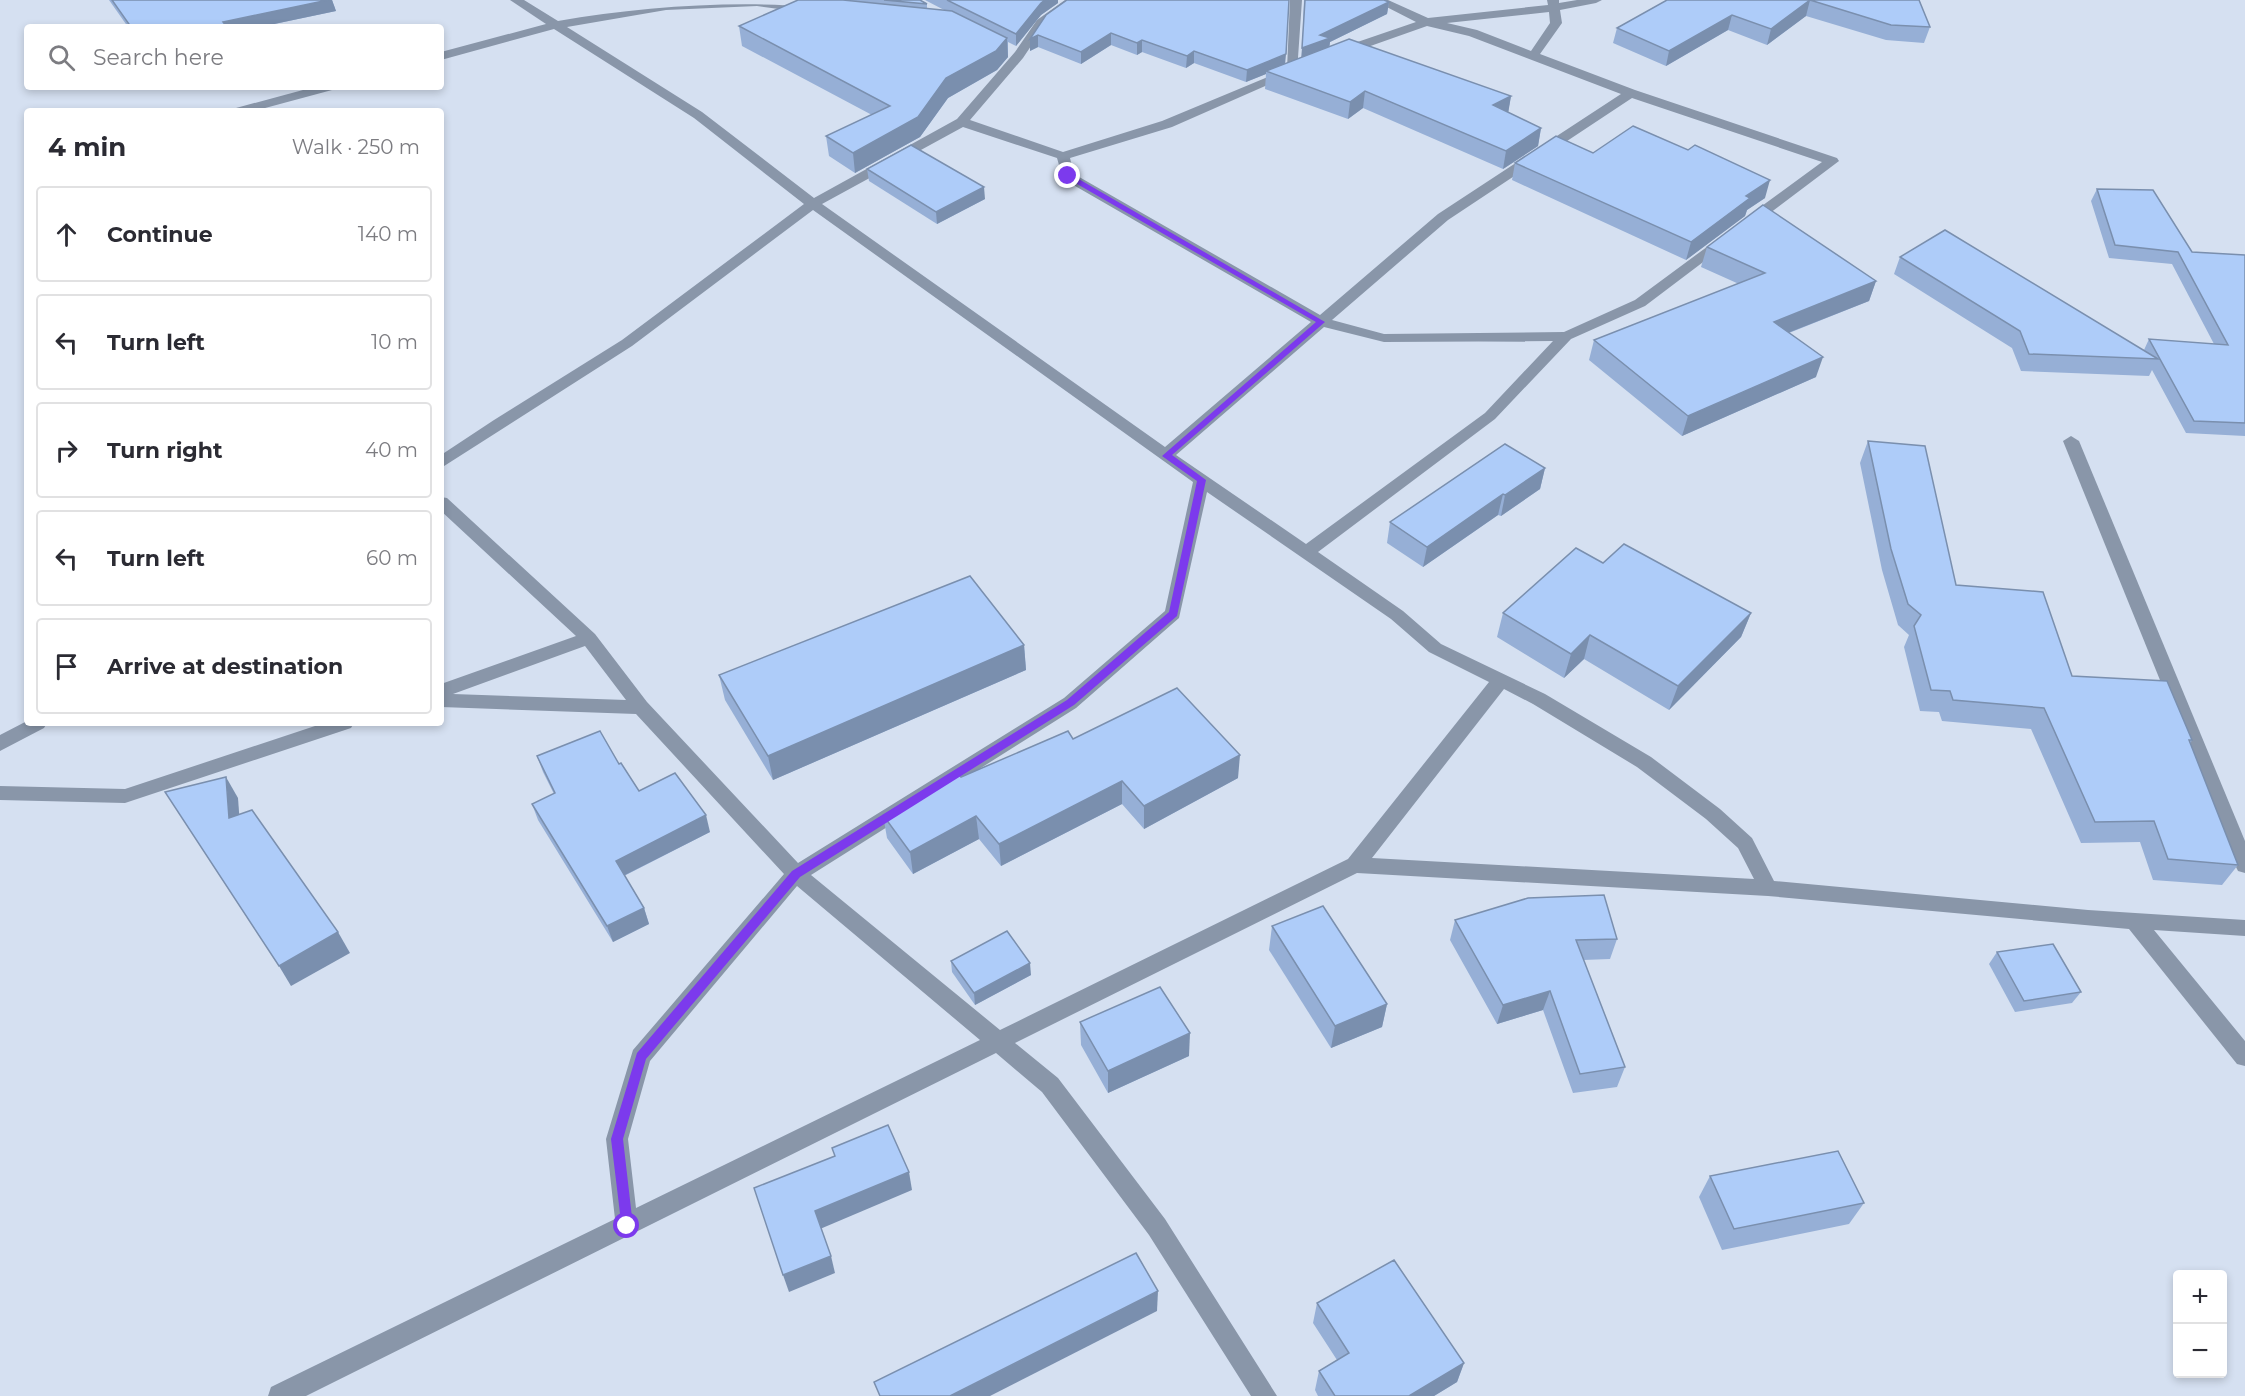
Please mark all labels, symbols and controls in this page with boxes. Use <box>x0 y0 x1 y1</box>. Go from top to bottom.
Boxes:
search box <box>24 24 444 90</box>
icon: search <box>45 41 78 74</box>
text: Search here <box>93 44 224 71</box>
text: 4 min <box>48 131 126 163</box>
text: Walk · 250 m <box>292 135 420 159</box>
route end <box>1054 162 1080 188</box>
icon: ahead <box>50 218 83 251</box>
text: Continue <box>107 221 213 248</box>
text: 140 m <box>358 222 418 246</box>
icon: left <box>50 326 83 359</box>
text: Turn left <box>107 329 205 356</box>
text: 10 m <box>371 330 418 354</box>
icon: right <box>50 434 83 467</box>
text: Turn right <box>107 437 222 464</box>
text: 40 m <box>365 438 418 462</box>
icon: left <box>50 542 83 575</box>
text: Turn left <box>107 545 205 572</box>
text: 60 m <box>366 546 418 570</box>
icon: arrive <box>50 650 83 683</box>
text: Arrive at destination <box>107 653 343 680</box>
route start <box>613 1212 639 1238</box>
map controls <box>2173 1270 2227 1378</box>
button: + <box>2173 1270 2227 1324</box>
button: − <box>2173 1324 2227 1378</box>

